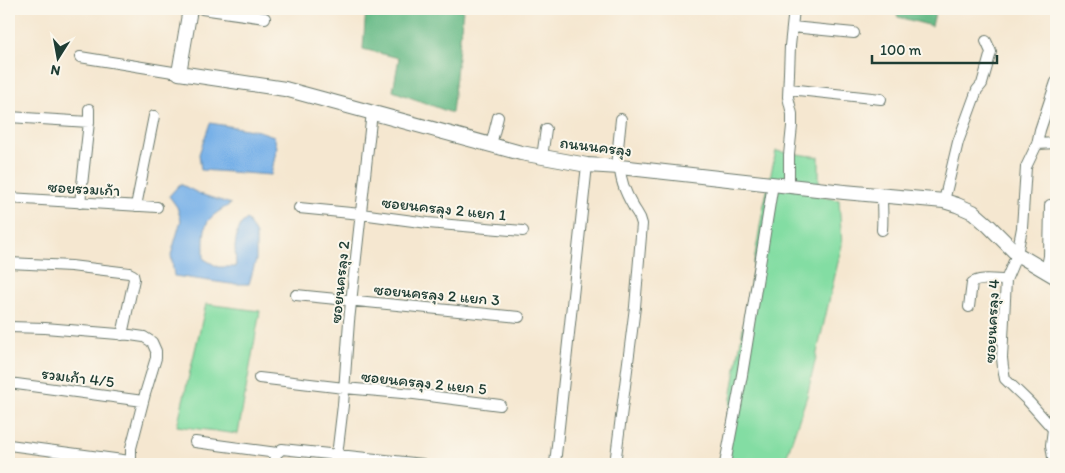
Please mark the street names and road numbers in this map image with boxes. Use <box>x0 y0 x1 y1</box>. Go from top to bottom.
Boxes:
street label: ถนนนครลุง <box>559 133 633 161</box>
street label: ซอยรวมเก้า <box>47 177 121 200</box>
street label: ซอยนครลุง 2 แยก 1 <box>381 193 508 226</box>
street label: ซอยนครลุง 2 <box>326 239 354 324</box>
street label: ซอยนครลุง 4 <box>980 278 1004 364</box>
street label: ซอยนครลุง 2 แยก 3 <box>373 280 501 310</box>
street label: รวมเก้า 4/5 <box>40 364 115 391</box>
street label: ซอยนครลุง 2 แยก 5 <box>360 366 488 400</box>

